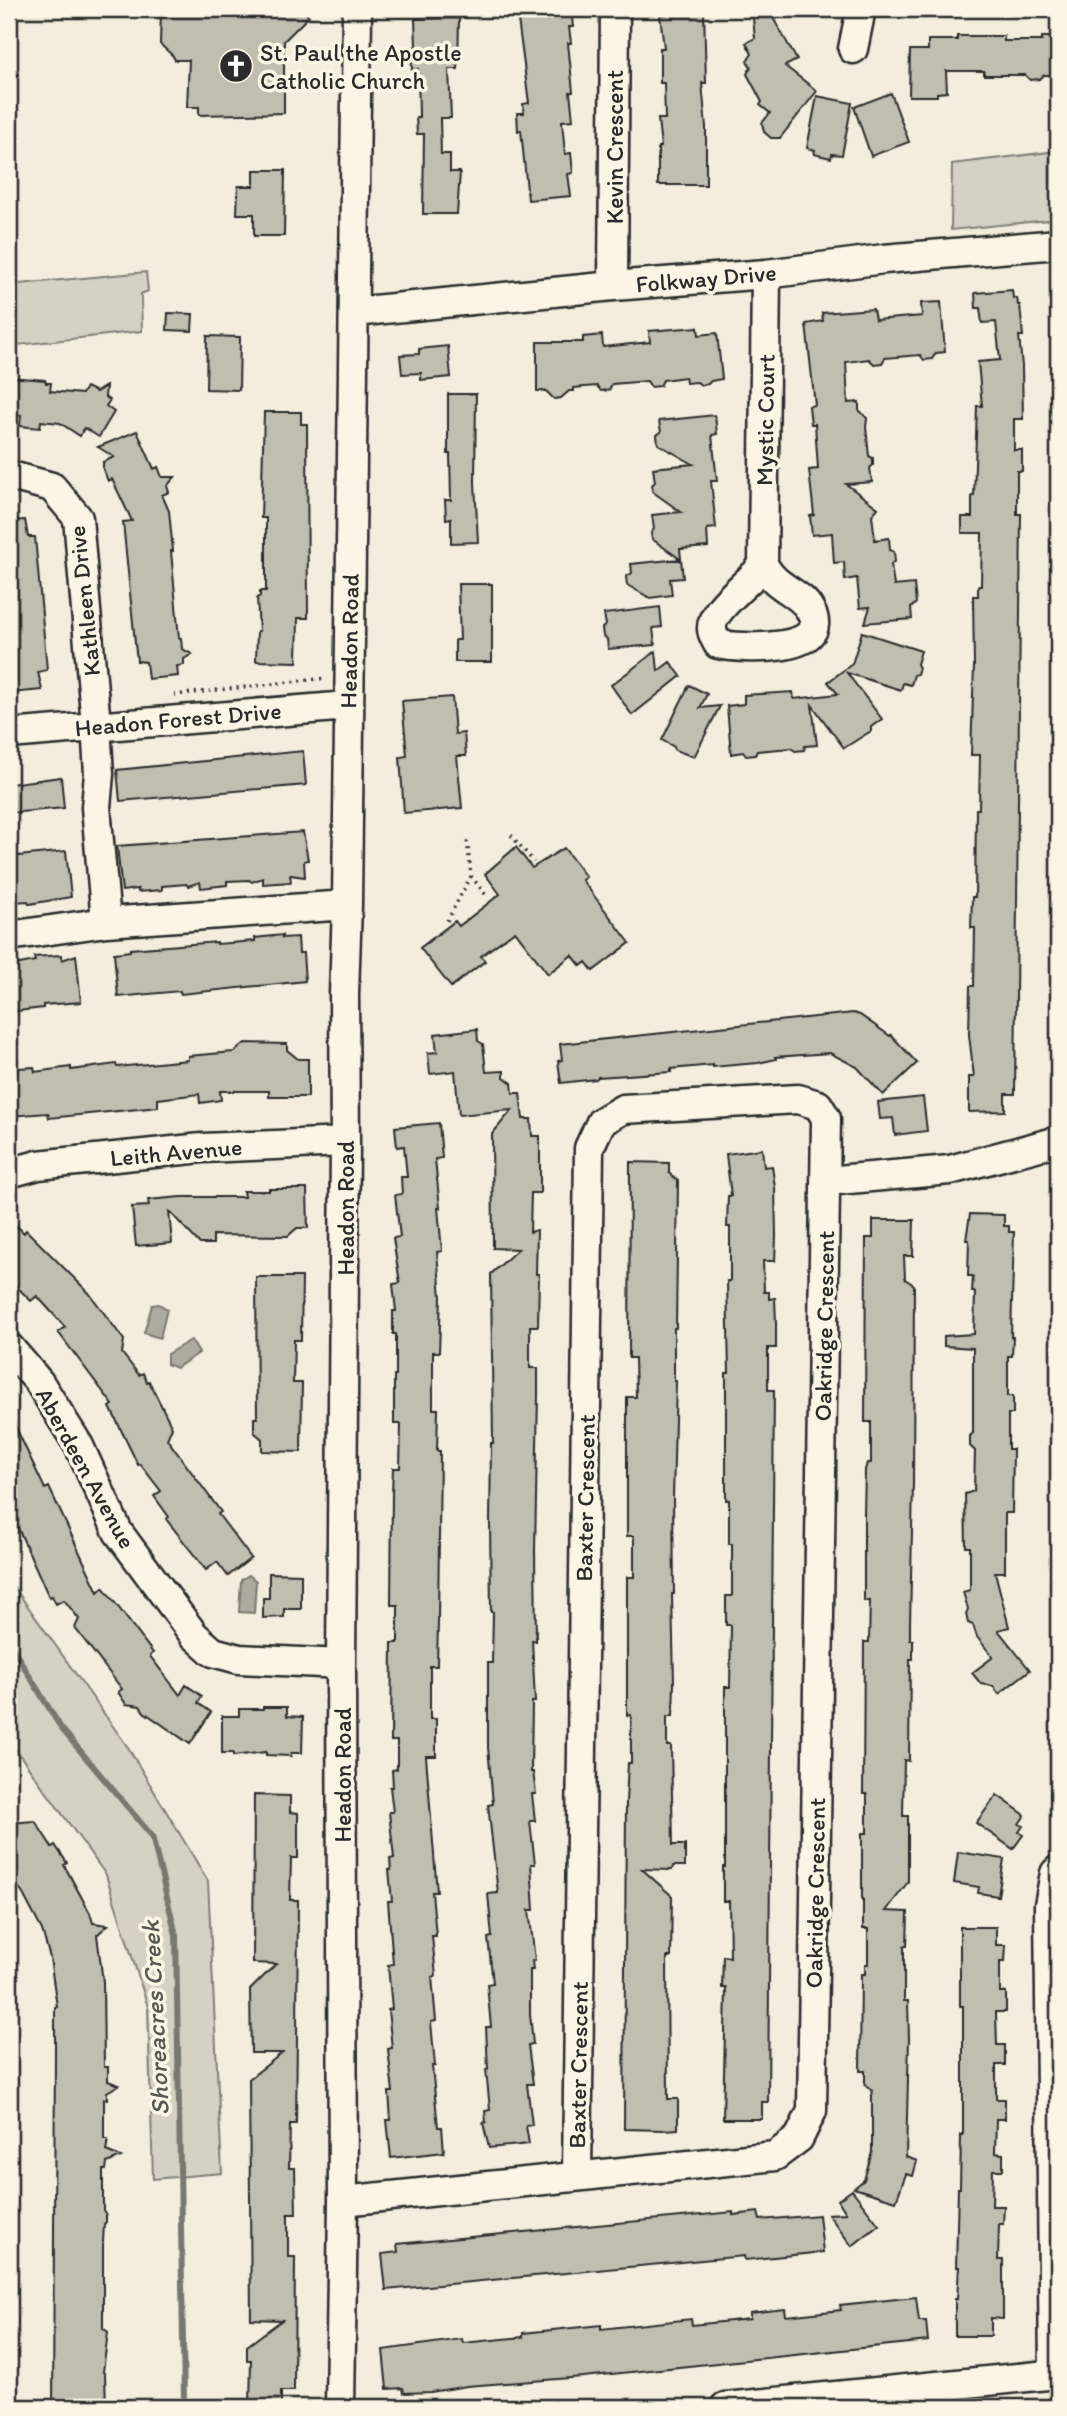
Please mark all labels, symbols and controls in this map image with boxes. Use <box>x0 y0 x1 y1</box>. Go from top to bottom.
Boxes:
place label: St. Paul the Apostle Catholic Church <box>260 38 462 95</box>
church icon: St. Paul the Apostle Catholic Church <box>217 47 255 85</box>
street label: Kevin Crescent <box>600 70 629 224</box>
street label: Folkway Drive <box>634 257 778 299</box>
street label: Mystic Court <box>749 354 781 486</box>
street label: Kathleen Drive <box>62 524 106 678</box>
street label: Headon Road <box>333 573 365 709</box>
street label: Headon Forest Drive <box>73 696 283 742</box>
street label: Leith Avenue <box>109 1132 243 1172</box>
street label: Headon Road <box>331 1141 360 1276</box>
street label: Oakridge Crescent <box>808 1230 840 1422</box>
street label: Aberdeen Avenue <box>30 1382 142 1554</box>
street label: Baxter Crescent <box>569 1414 601 1582</box>
street label: Headon Road <box>328 1708 357 1843</box>
street label: Oakridge Crescent <box>799 1797 831 1989</box>
water label: Shoreacres Creek <box>134 1918 176 2116</box>
street label: Baxter Crescent <box>562 1981 594 2149</box>

